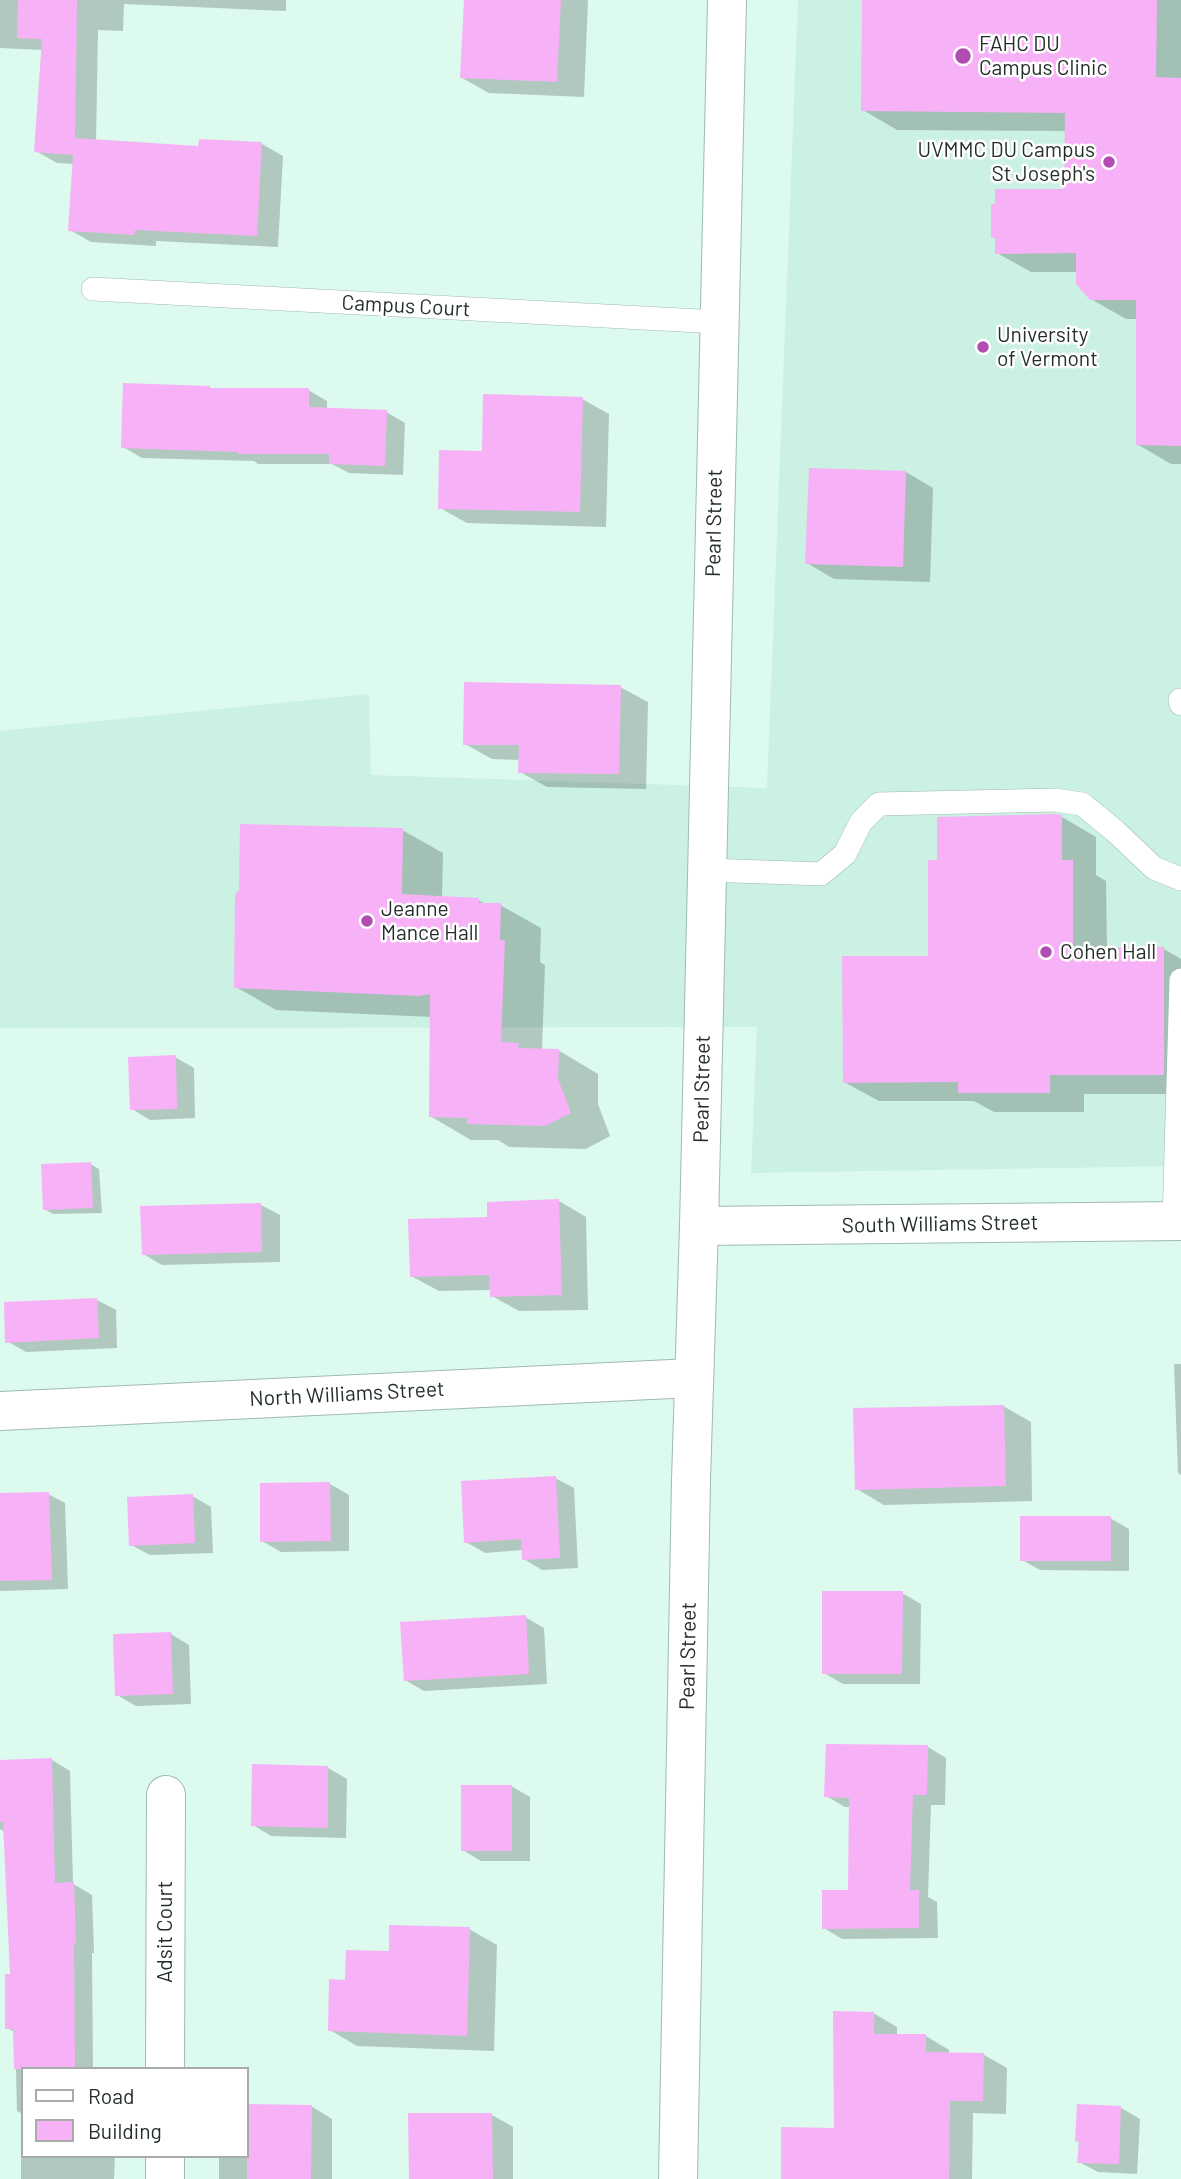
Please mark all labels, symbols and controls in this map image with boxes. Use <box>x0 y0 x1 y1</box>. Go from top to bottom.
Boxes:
place label: FAHC DU Campus Clinic <box>979 31 1107 81</box>
marker: FAHC DU Campus Clinic <box>953 46 973 66</box>
place label: UVMMC DU Campus St Joseph's <box>918 137 1095 187</box>
marker: UVMMC DU Campus St Joseph's <box>1101 154 1117 170</box>
street label: Campus Court <box>341 290 471 322</box>
place label: University of Vermont <box>997 322 1098 372</box>
marker: University of Vermont <box>975 339 991 355</box>
street label: Pearl Street <box>700 469 728 577</box>
place label: Jeanne Mance Hall <box>381 896 478 946</box>
marker: Jeanne Mance Hall <box>359 913 375 929</box>
place label: Cohen Hall <box>1060 939 1156 965</box>
marker: Cohen Hall <box>1038 944 1054 960</box>
street label: Pearl Street <box>688 1035 716 1143</box>
street label: South Williams Street <box>841 1210 1039 1238</box>
street label: North Williams Street <box>249 1376 445 1412</box>
street label: Pearl Street <box>674 1602 702 1710</box>
street label: Adsit Court <box>152 1881 178 1983</box>
legend <box>21 2067 248 2158</box>
text: Road <box>88 2083 134 2108</box>
text: Building <box>88 2118 162 2143</box>

